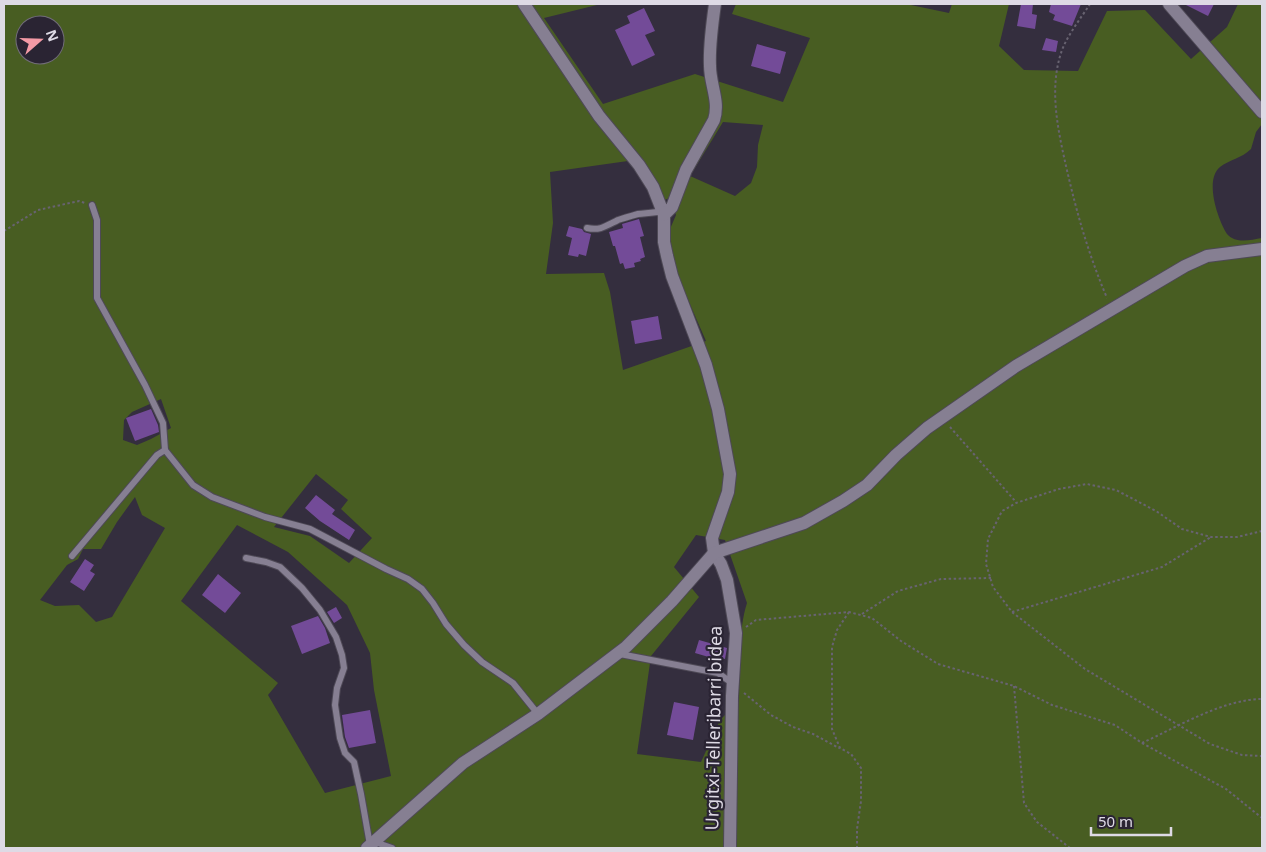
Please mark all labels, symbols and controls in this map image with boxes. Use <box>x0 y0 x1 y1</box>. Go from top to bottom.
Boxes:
north arrow <box>15 15 65 65</box>
text: N <box>42 27 64 44</box>
street label: Urgitxi-Telleribarri bidea <box>699 625 727 831</box>
scale bar <box>1091 804 1171 836</box>
text: 50 m <box>1098 811 1133 831</box>

